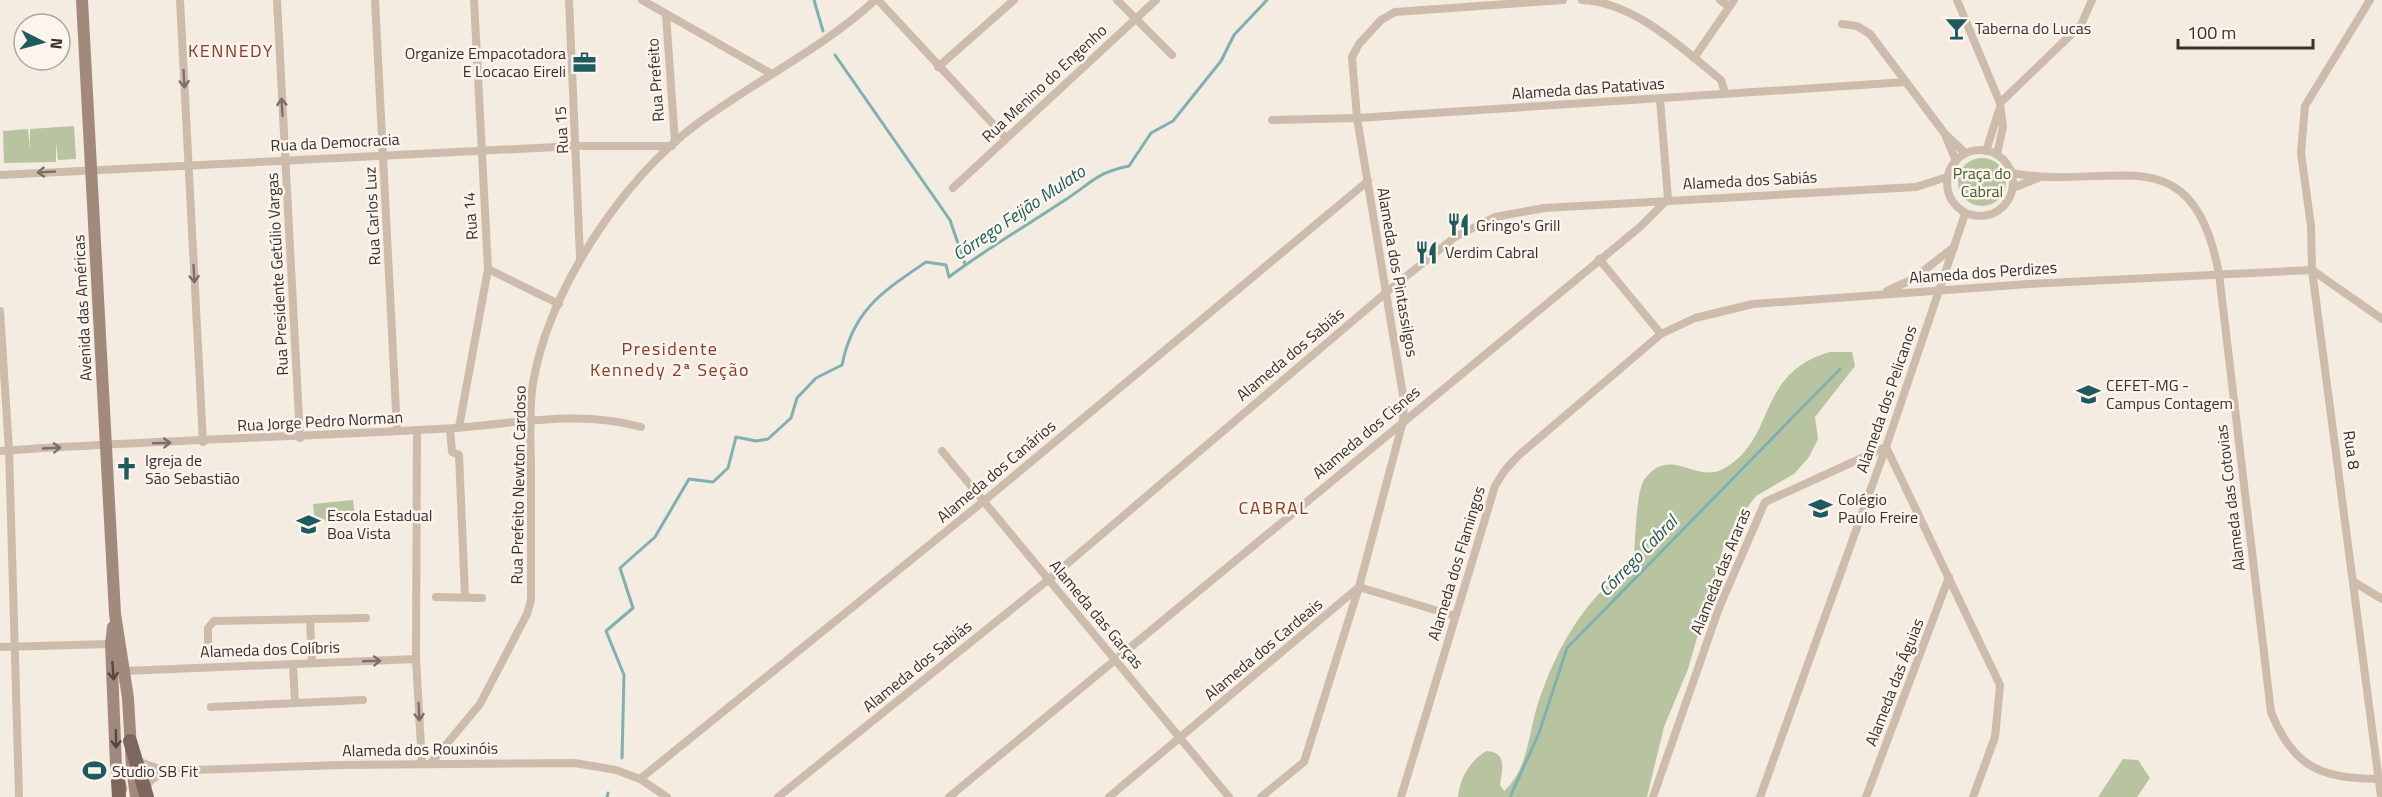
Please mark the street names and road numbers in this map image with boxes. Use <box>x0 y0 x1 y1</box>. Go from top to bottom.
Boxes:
street label: Rua Menino do Engenho <box>976 18 1112 148</box>
street label: Rua Prefeito <box>640 37 670 123</box>
street label: Alameda das Patativas <box>1511 71 1665 105</box>
street label: Rua 15 <box>548 105 574 154</box>
street label: Rua da Democracia <box>270 127 400 157</box>
street label: Alameda dos Sabiás <box>1682 164 1818 196</box>
street label: Rua Carlos Luz <box>357 166 387 266</box>
street label: Rua Presidente Getúlio Vargas <box>260 172 294 376</box>
street label: Alameda dos Pintassilgos <box>1371 185 1425 359</box>
street label: Rua 14 <box>456 191 484 241</box>
street label: Avenida das Américas <box>66 234 98 382</box>
street label: Alameda dos Perdizes <box>1908 255 2058 289</box>
street label: Alameda dos Sabiás <box>1231 302 1349 406</box>
street label: Alameda dos Pelicanos <box>1849 322 1923 476</box>
street label: Alameda dos Cisnes <box>1307 380 1425 484</box>
street label: Rua Prefeito Newton Cardoso <box>504 385 532 585</box>
street label: Rua Jorge Pedro Norman <box>236 405 404 437</box>
street label: Alameda dos Canários <box>931 414 1061 528</box>
street label: Alameda das Cotovias <box>2209 423 2251 573</box>
street label: Rua 8 <box>2337 429 2367 471</box>
street label: Alameda dos Flamingos <box>1421 483 1491 643</box>
street label: Alameda das Araras <box>1684 504 1756 638</box>
street label: Alameda das Garças <box>1044 554 1150 674</box>
street label: Alameda dos Cardeais <box>1199 592 1327 706</box>
street label: Alameda dos Sabiás <box>857 614 977 718</box>
street label: Alameda das Águias <box>1859 615 1929 749</box>
street label: Alameda dos Colíbris <box>200 635 340 663</box>
street label: Alameda dos Rouxinóis <box>342 736 498 762</box>

